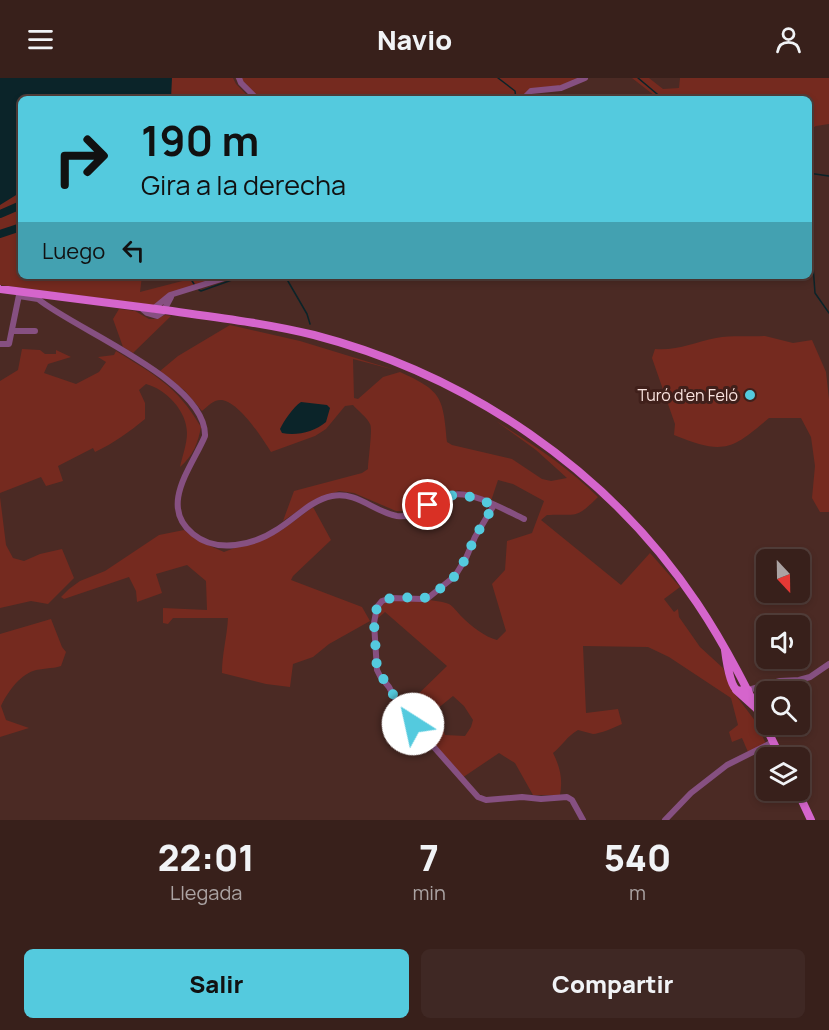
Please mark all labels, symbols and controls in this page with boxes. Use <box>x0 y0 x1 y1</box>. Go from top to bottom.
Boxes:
text: Navio <box>377 21 452 58</box>
icon: menu <box>24 23 57 56</box>
icon: person <box>772 23 805 56</box>
text: 190 m <box>141 111 259 169</box>
icon: right <box>42 120 120 198</box>
text: Gira a la derecha <box>141 166 346 203</box>
icon: left <box>117 234 150 267</box>
text: Luego <box>42 236 105 266</box>
place label: Turó d'en Feló <box>638 384 738 406</box>
marker: Turó d'en Feló <box>743 388 757 402</box>
pin <box>402 479 453 530</box>
icon: arrive <box>411 488 444 521</box>
north arrow <box>756 549 810 603</box>
map controls <box>756 549 810 801</box>
button: sound <box>756 615 810 669</box>
button: search <box>756 681 810 735</box>
position arrow <box>381 692 445 756</box>
button: layers <box>756 747 810 801</box>
text: 22:01 <box>158 833 255 882</box>
text: 7 <box>419 833 439 882</box>
text: 540 <box>604 833 671 882</box>
text: Llegada <box>170 879 242 906</box>
text: min <box>412 879 446 906</box>
text: m <box>629 879 646 906</box>
button: Salir <box>24 949 409 1018</box>
button: Compartir <box>421 949 805 1018</box>

